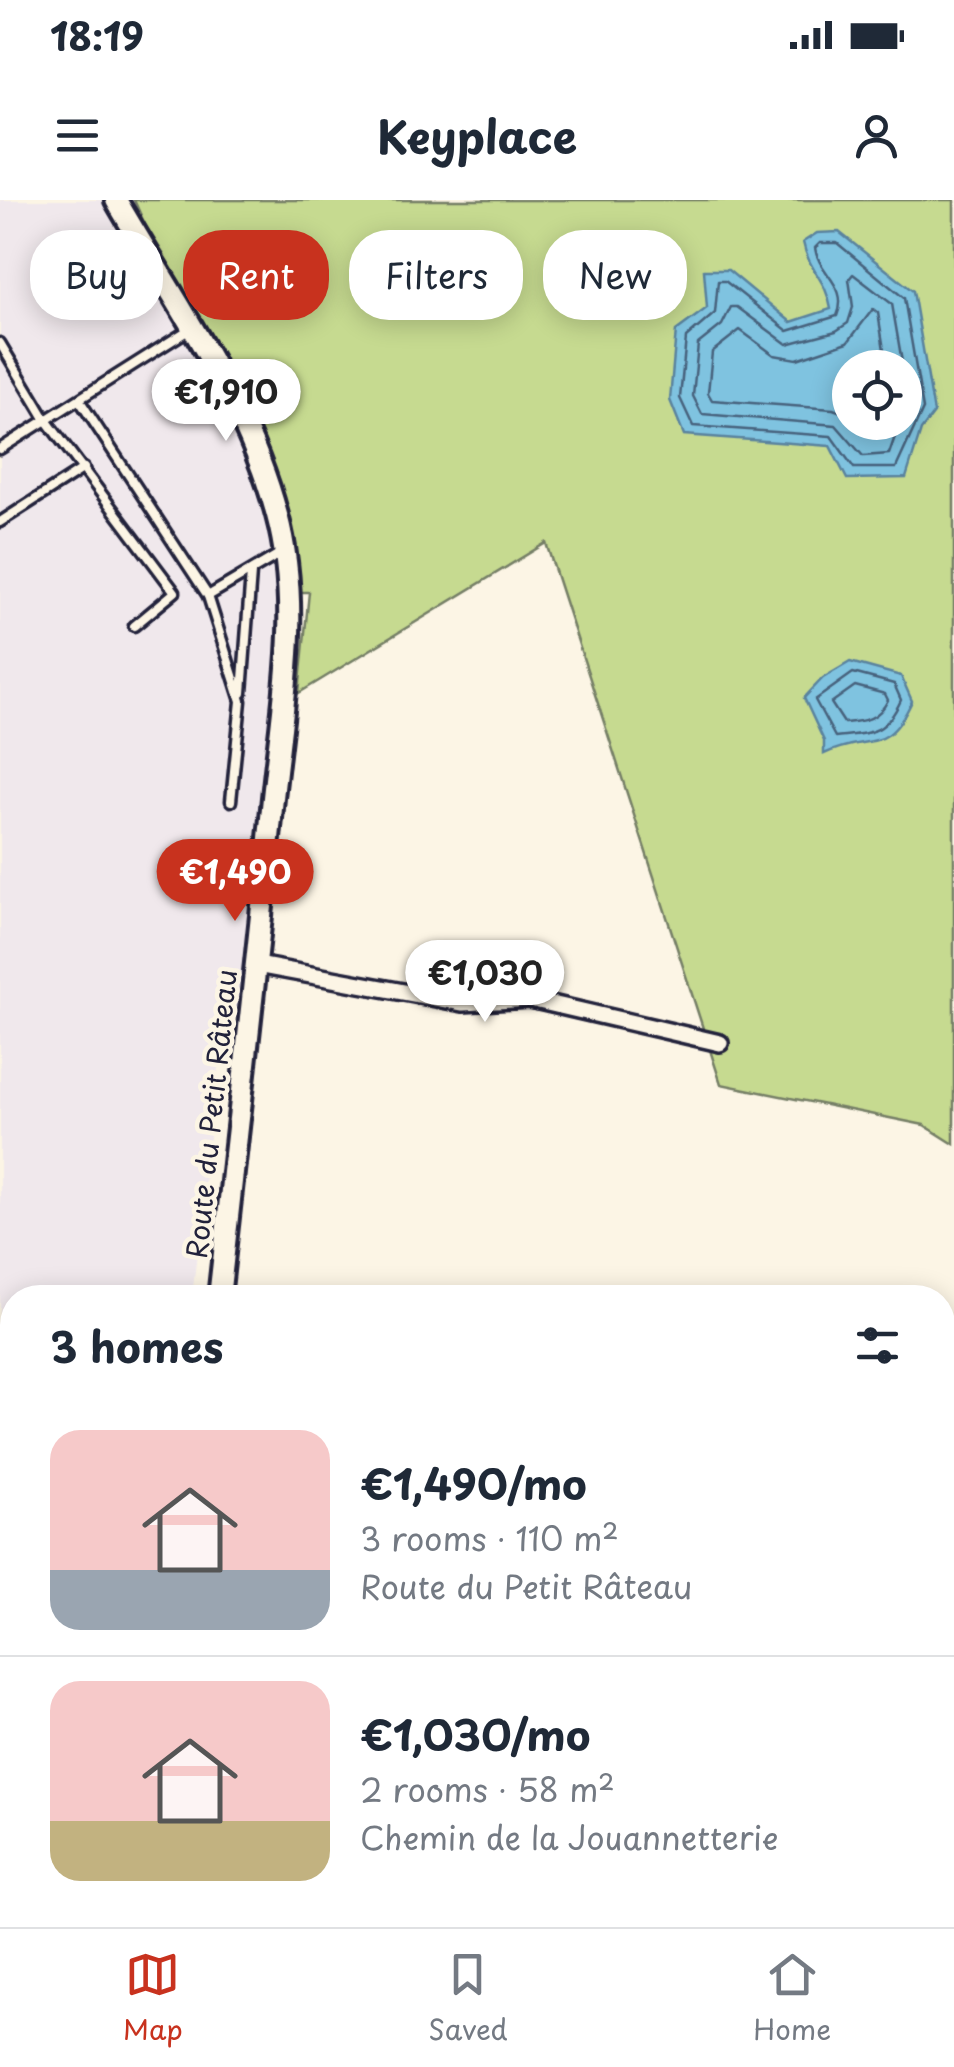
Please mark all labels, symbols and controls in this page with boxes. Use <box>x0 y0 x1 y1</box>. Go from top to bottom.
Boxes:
text: 18:19 <box>50 7 144 64</box>
text: Keyplace <box>377 101 577 169</box>
icon: menu <box>50 108 105 163</box>
icon: person <box>849 108 904 163</box>
chip: Buy <box>30 230 163 320</box>
chip: Rent <box>183 230 329 320</box>
chip: Filters <box>349 230 523 320</box>
chip: New <box>543 230 687 320</box>
map controls <box>832 350 922 440</box>
button: locate <box>832 350 922 440</box>
pin: €1,910 <box>145 359 307 444</box>
text: €1,910 <box>174 367 278 415</box>
pin: €1,490 <box>154 839 316 924</box>
text: €1,490 <box>179 847 291 895</box>
pin: €1,030 <box>404 940 566 1025</box>
text: €1,030 <box>427 948 543 996</box>
street label: Route du Petit Râteau <box>174 967 247 1261</box>
text: 3 homes <box>50 1314 223 1377</box>
icon: filters <box>850 1318 905 1373</box>
text: €1,490/mo <box>360 1451 587 1514</box>
icon: home <box>130 1470 250 1590</box>
text: 3 rooms · 110 m² <box>360 1514 619 1562</box>
text: Route du Petit Râteau <box>360 1562 692 1610</box>
text: €1,030/mo <box>360 1702 590 1765</box>
icon: home <box>130 1721 250 1841</box>
text: 2 rooms · 58 m² <box>360 1765 615 1813</box>
text: Chemin de la Jouannetterie <box>360 1813 778 1861</box>
tab: Map <box>123 1947 183 2050</box>
tab: Saved <box>428 1947 508 2050</box>
tab: Home <box>753 1947 831 2050</box>

